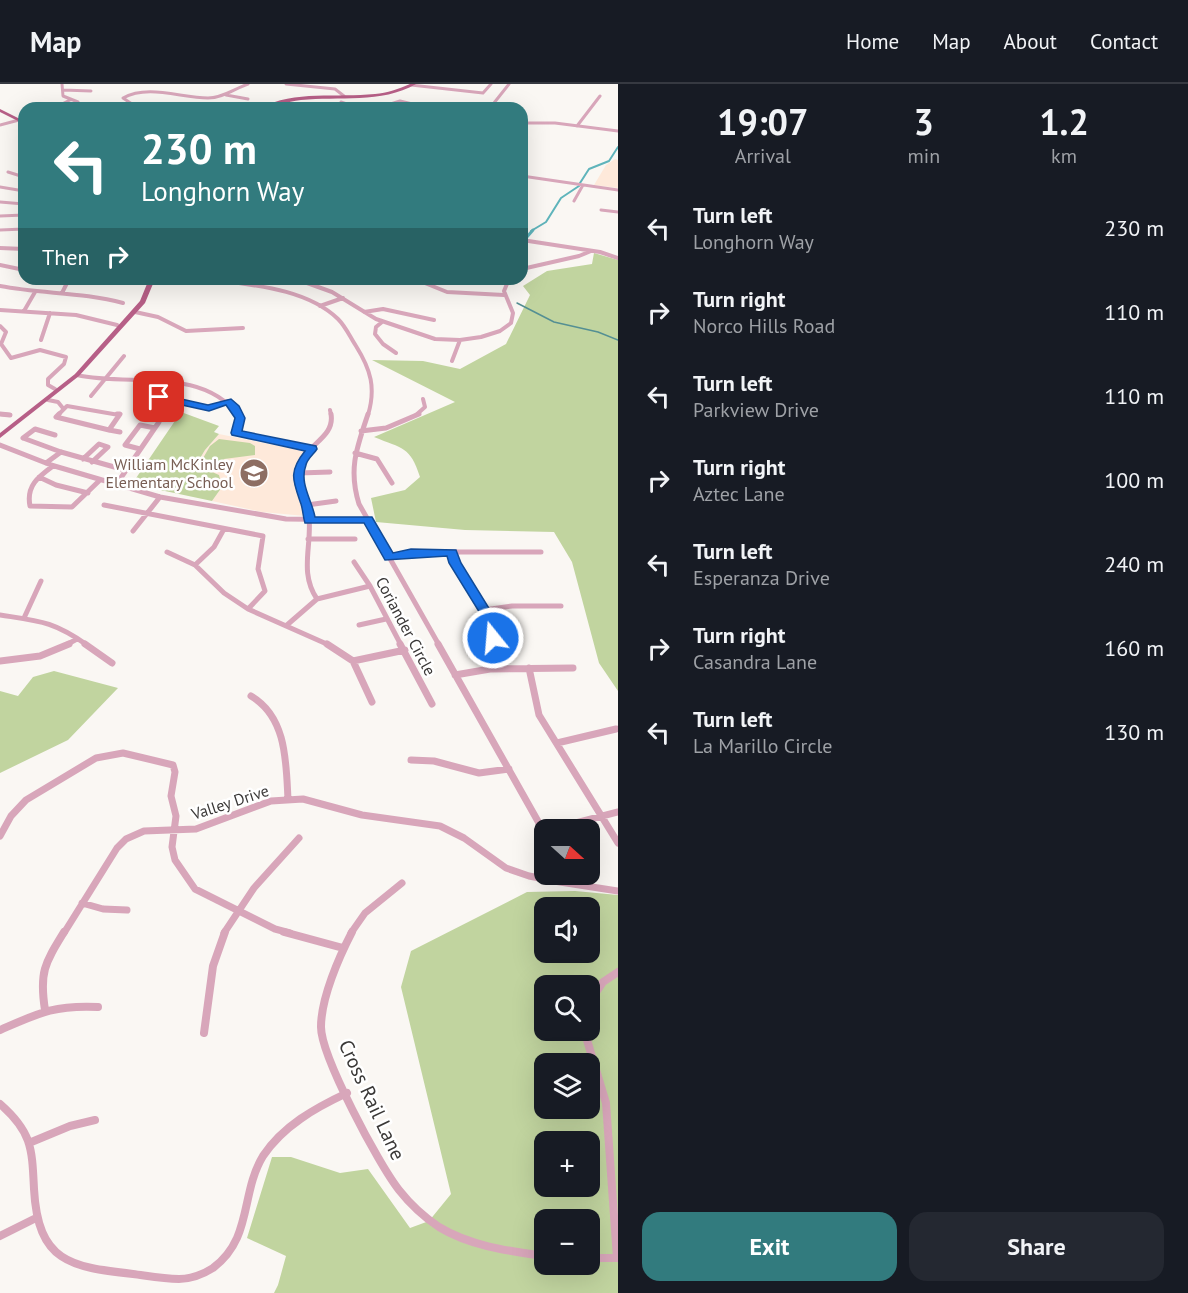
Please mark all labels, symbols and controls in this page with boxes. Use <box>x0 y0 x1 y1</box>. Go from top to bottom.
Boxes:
text: Map <box>30 23 81 60</box>
text: Home <box>846 28 899 55</box>
text: Map <box>932 28 971 55</box>
text: About <box>1004 28 1057 55</box>
text: Contact <box>1090 28 1158 55</box>
text: 19:07 <box>717 98 808 145</box>
text: 3 <box>914 98 934 145</box>
text: 1.2 <box>1039 98 1089 145</box>
text: 230 m <box>141 121 257 176</box>
icon: left <box>42 126 120 204</box>
text: Arrival <box>735 143 791 169</box>
text: min <box>908 143 940 169</box>
text: km <box>1051 143 1077 169</box>
text: Longhorn Way <box>141 174 304 208</box>
text: Turn left <box>693 201 773 229</box>
icon: left <box>642 212 675 245</box>
text: 230 m <box>1104 214 1164 242</box>
text: Longhorn Way <box>693 229 814 255</box>
icon: right <box>101 240 134 273</box>
text: Then <box>42 243 89 271</box>
text: Turn right <box>693 285 785 313</box>
icon: right <box>642 296 675 329</box>
text: 110 m <box>1104 298 1164 326</box>
text: Norco Hills Road <box>693 313 835 339</box>
text: Turn left <box>693 369 773 397</box>
pin <box>133 371 184 422</box>
icon: arrive <box>142 380 175 413</box>
icon: left <box>642 380 675 413</box>
text: 110 m <box>1104 382 1164 410</box>
text: Parkview Drive <box>693 397 819 423</box>
text: Turn right <box>693 453 785 481</box>
place label: William McKinley Elementary School <box>106 454 234 492</box>
school or university icon: William McKinley Elementary School <box>238 457 270 489</box>
icon: right <box>642 464 675 497</box>
text: 100 m <box>1104 466 1164 494</box>
text: Aztec Lane <box>693 481 785 507</box>
text: Turn left <box>693 537 773 565</box>
icon: left <box>642 548 675 581</box>
text: 240 m <box>1104 550 1164 578</box>
text: Esperanza Drive <box>693 565 830 591</box>
street label: Coriander Circle <box>372 573 440 679</box>
position arrow <box>461 606 525 670</box>
text: Turn right <box>693 621 785 649</box>
icon: right <box>642 632 675 665</box>
text: 160 m <box>1104 634 1164 662</box>
text: Casandra Lane <box>693 649 817 675</box>
text: Turn left <box>693 705 773 733</box>
icon: left <box>642 716 675 749</box>
text: 130 m <box>1104 718 1164 746</box>
text: La Marillo Circle <box>693 733 832 759</box>
street label: Valley Drive <box>188 780 271 824</box>
north arrow <box>534 819 600 885</box>
map controls <box>534 819 600 1275</box>
button: sound <box>534 897 600 963</box>
button: search <box>534 975 600 1041</box>
street label: Cross Rail Lane <box>333 1036 411 1164</box>
button: layers <box>534 1053 600 1119</box>
button: + <box>534 1131 600 1197</box>
button: − <box>534 1209 600 1275</box>
button: Exit <box>642 1212 897 1281</box>
button: Share <box>909 1212 1164 1281</box>

